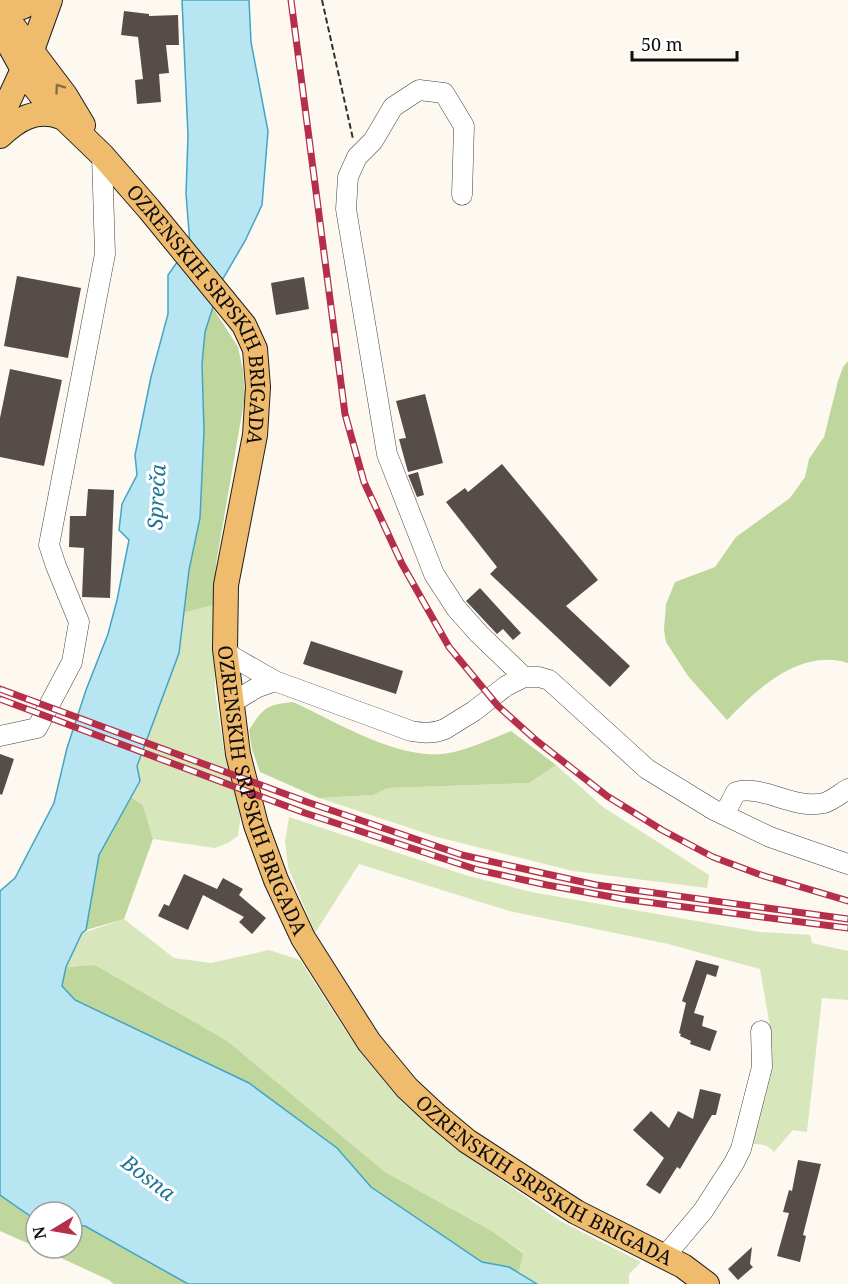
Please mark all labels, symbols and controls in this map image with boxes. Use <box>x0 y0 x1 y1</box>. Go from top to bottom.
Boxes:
scale bar <box>632 24 737 62</box>
text: 50 m <box>641 32 683 56</box>
one-way arrow <box>56 84 67 95</box>
street label: OZRENSKIH SRPSKIH BRIGADA <box>121 179 272 448</box>
water label: Spreča <box>140 463 172 530</box>
street label: OZRENSKIH SRPSKIH BRIGADA <box>212 644 314 940</box>
street label: OZRENSKIH SRPSKIH BRIGADA <box>410 1089 678 1272</box>
water label: Bosna <box>115 1147 182 1207</box>
north arrow <box>24 1200 84 1260</box>
text: N <box>27 1224 51 1241</box>

